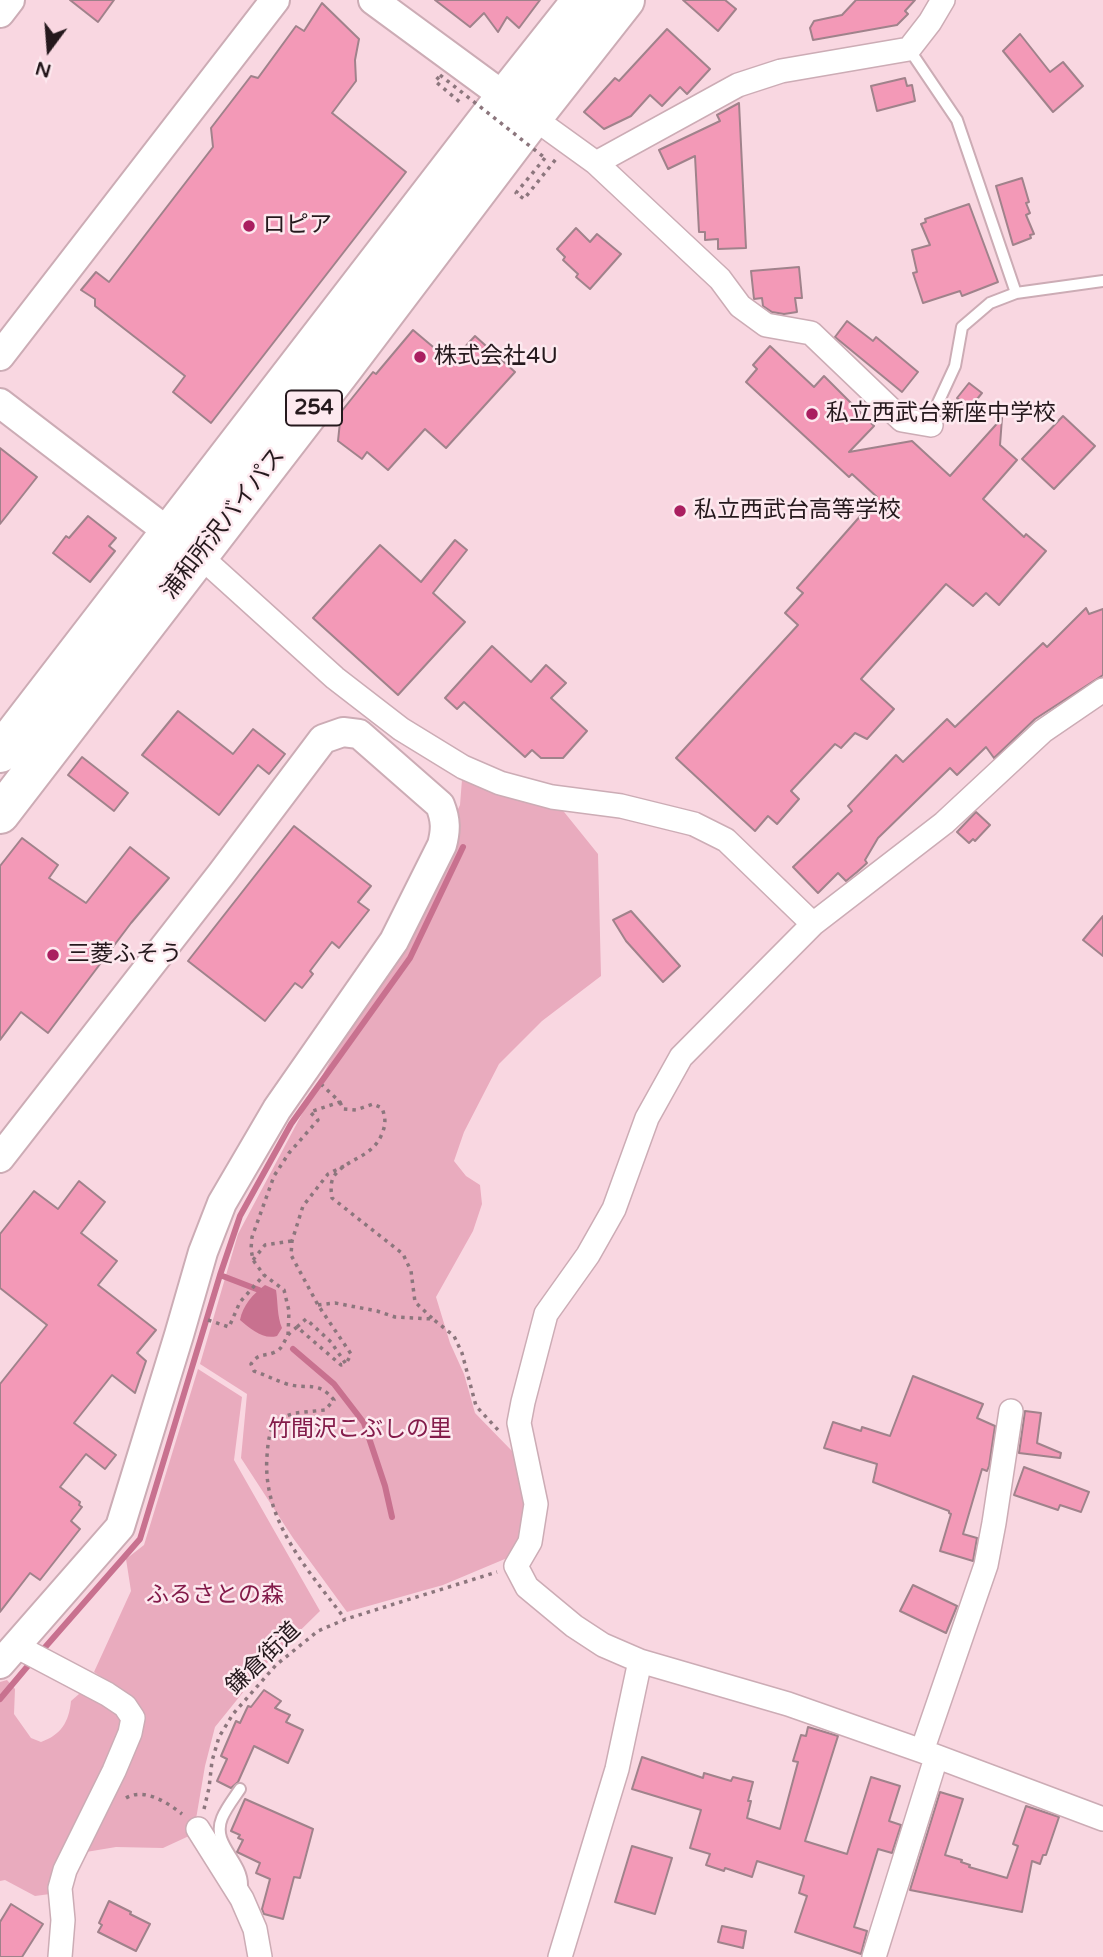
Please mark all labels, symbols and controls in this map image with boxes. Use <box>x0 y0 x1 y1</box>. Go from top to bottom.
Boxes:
north arrow <box>14 14 84 84</box>
text: N <box>33 57 54 82</box>
place label: ロピア <box>263 212 332 240</box>
marker: ロピア <box>241 218 257 234</box>
place label: 株式会社4U <box>434 343 558 371</box>
marker: 株式会社4U <box>412 349 428 365</box>
road number: 254 <box>286 390 342 426</box>
place label: 私立西武台新座中学校 <box>826 400 1056 428</box>
marker: 私立西武台新座中学校 <box>804 406 820 422</box>
street label: 浦和所沢バイパス <box>156 443 292 605</box>
place label: 私立西武台高等学校 <box>694 497 901 525</box>
marker: 私立西武台高等学校 <box>672 503 688 519</box>
place label: 三菱ふそう <box>67 941 182 969</box>
marker: 三菱ふそう <box>45 947 61 963</box>
park label: 竹間沢こぶしの里 <box>268 1416 452 1444</box>
park label: ふるさとの森 <box>146 1582 284 1610</box>
street label: 鎌倉街道 <box>221 1617 307 1701</box>

